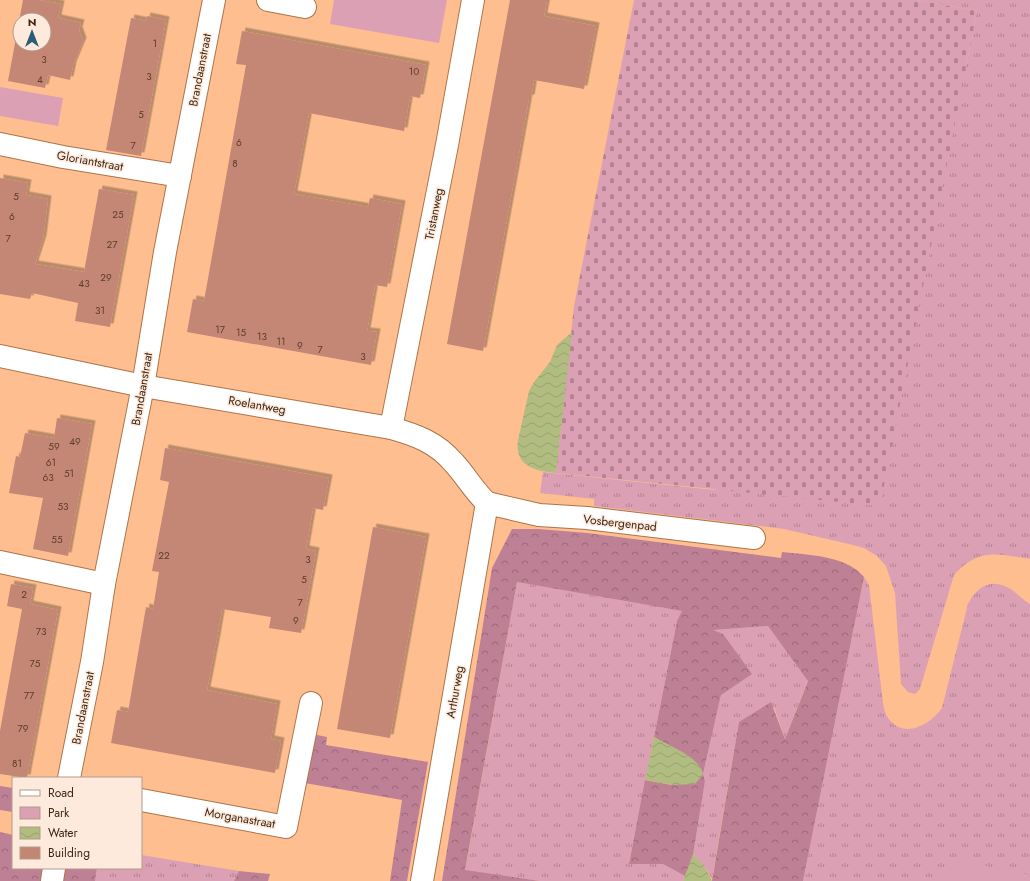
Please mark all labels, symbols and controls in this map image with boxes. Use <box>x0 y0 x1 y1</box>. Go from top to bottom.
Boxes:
north arrow <box>12 12 52 52</box>
text: N <box>28 14 36 30</box>
street label: Brandaanstraat <box>184 32 216 108</box>
house number: 1 <box>153 36 157 51</box>
house number: 3 <box>41 52 47 67</box>
house number: 10 <box>409 64 419 79</box>
house number: 3 <box>146 69 152 84</box>
house number: 4 <box>37 72 43 87</box>
house number: 5 <box>138 107 144 122</box>
house number: 6 <box>236 135 242 150</box>
house number: 7 <box>130 138 136 153</box>
street label: Gloriantstraat <box>55 146 125 176</box>
house number: 8 <box>232 156 238 171</box>
street label: Tristanweg <box>420 186 448 242</box>
house number: 5 <box>13 189 19 204</box>
house number: 25 <box>112 207 124 222</box>
house number: 6 <box>9 209 15 224</box>
house number: 7 <box>5 231 11 246</box>
house number: 27 <box>107 237 118 252</box>
house number: 29 <box>100 270 112 285</box>
house number: 43 <box>78 276 90 291</box>
house number: 31 <box>95 303 105 318</box>
house number: 17 <box>215 322 226 337</box>
house number: 15 <box>236 325 246 340</box>
house number: 13 <box>257 329 268 344</box>
house number: 11 <box>277 334 286 349</box>
house number: 9 <box>297 338 303 353</box>
house number: 7 <box>317 342 323 357</box>
house number: 3 <box>360 349 366 364</box>
street label: Brandaanstraat <box>127 351 157 427</box>
street label: Roelantweg <box>227 391 287 419</box>
house number: 49 <box>69 434 81 449</box>
house number: 59 <box>48 439 60 454</box>
house number: 61 <box>46 455 56 470</box>
house number: 51 <box>64 466 74 481</box>
house number: 63 <box>42 470 54 485</box>
house number: 53 <box>57 499 69 514</box>
street label: Vosbergenpad <box>582 510 658 536</box>
house number: 55 <box>51 532 63 547</box>
house number: 22 <box>158 548 170 563</box>
house number: 3 <box>305 552 311 567</box>
house number: 5 <box>301 572 307 587</box>
house number: 2 <box>21 587 27 602</box>
house number: 7 <box>297 595 303 610</box>
house number: 9 <box>293 613 299 628</box>
house number: 73 <box>36 624 47 639</box>
house number: 75 <box>30 656 41 671</box>
street label: Arthurweg <box>442 664 468 720</box>
street label: Brandaanstraat <box>67 670 99 746</box>
house number: 77 <box>24 688 35 703</box>
house number: 79 <box>17 721 29 736</box>
house number: 81 <box>12 756 22 771</box>
legend <box>12 777 142 869</box>
text: Road <box>48 784 74 802</box>
street label: Morganastraat <box>203 803 277 833</box>
text: Park <box>48 804 70 822</box>
text: Water <box>48 824 79 842</box>
text: Building <box>48 844 90 862</box>

